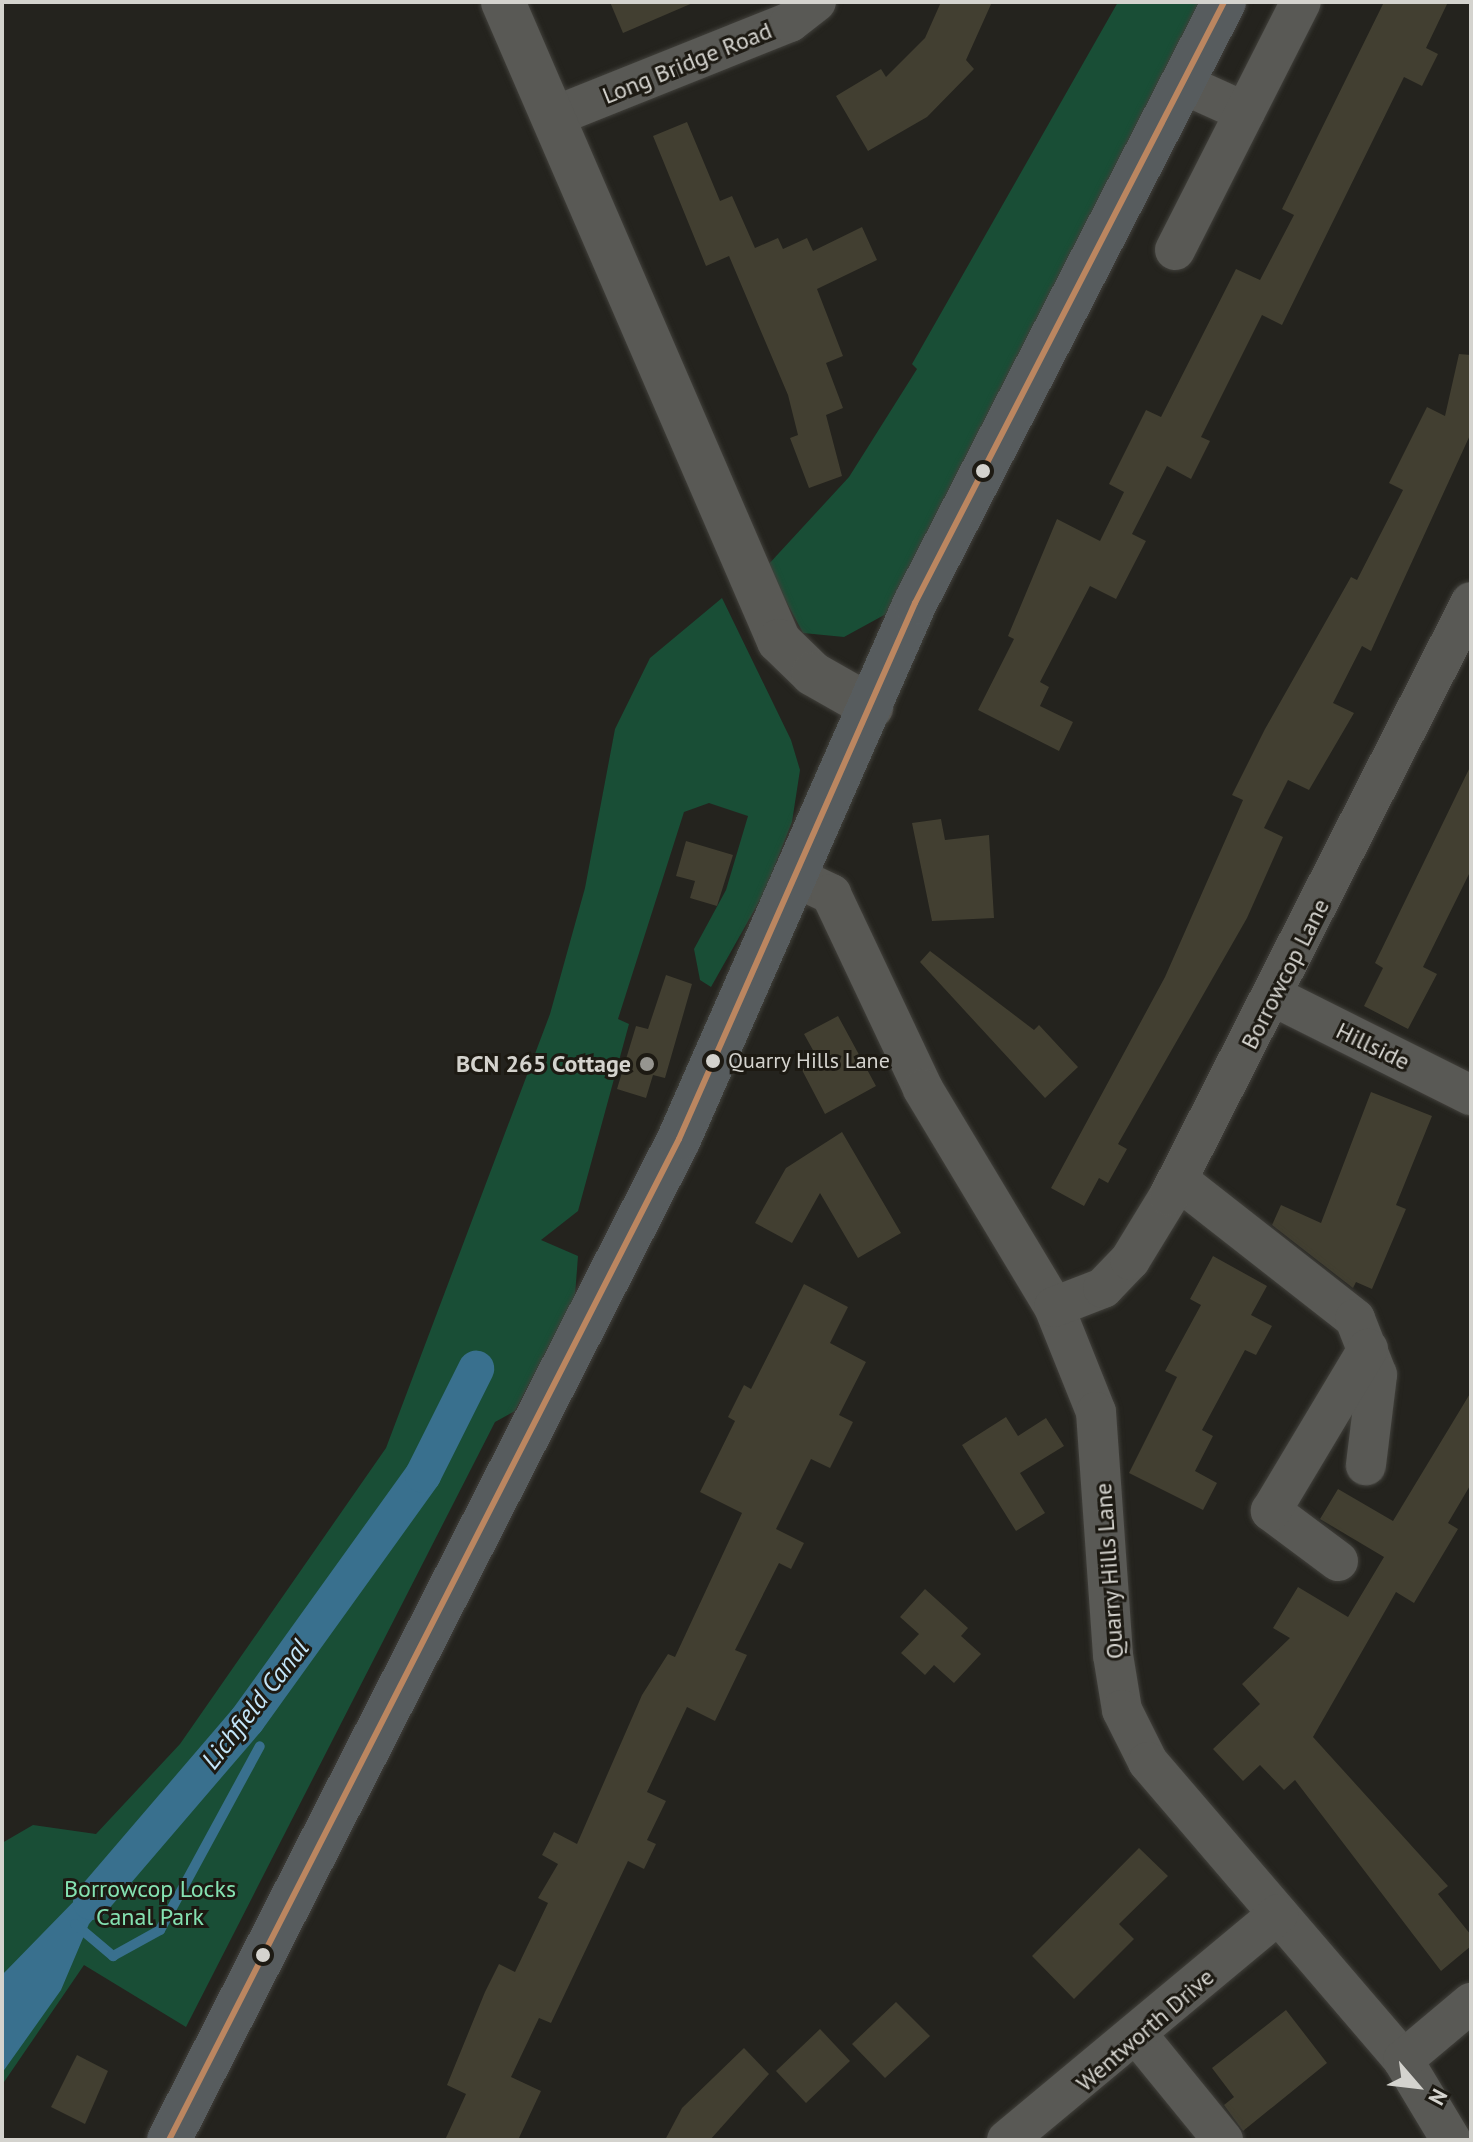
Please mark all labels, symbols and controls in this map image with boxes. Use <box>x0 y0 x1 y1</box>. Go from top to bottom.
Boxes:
street label: Long Bridge Road <box>598 16 776 110</box>
unlabelled marker <box>975 463 991 479</box>
street label: Borrowcop Lane <box>1235 894 1335 1054</box>
street label: Hillside <box>1332 1016 1414 1076</box>
place label: Quarry Hills Lane <box>728 1048 891 1074</box>
place label: BCN 265 Cottage <box>456 1050 631 1078</box>
marker: Quarry Hills Lane <box>705 1053 721 1069</box>
marker: BCN 265 Cottage <box>638 1055 656 1073</box>
street label: Quarry Hills Lane <box>1088 1482 1130 1660</box>
water label: Lichfield Canal <box>195 1633 315 1775</box>
park label: Borrowcop Locks Canal Park <box>64 1875 236 1931</box>
unlabelled marker <box>255 1947 271 1963</box>
street label: Wentworth Drive <box>1070 1962 1220 2098</box>
north arrow <box>1377 2046 1457 2126</box>
text: N <box>1422 2084 1454 2110</box>

